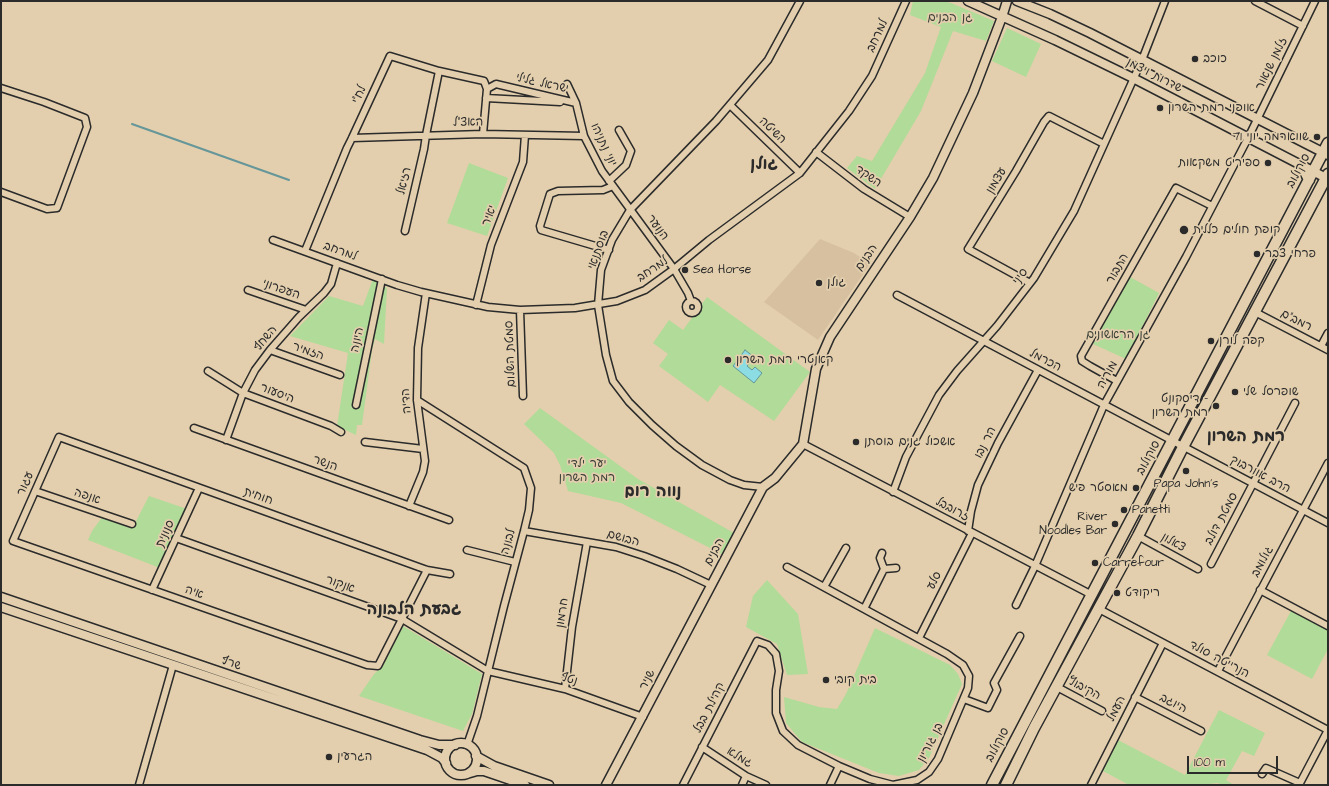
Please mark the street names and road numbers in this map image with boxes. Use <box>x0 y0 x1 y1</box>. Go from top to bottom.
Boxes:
street label: למרחב <box>864 17 892 55</box>
street label: זלמן שנאור <box>1253 35 1291 93</box>
street label: שדרות ויצמן <box>1124 56 1184 96</box>
street label: ישראל גלילי <box>514 71 570 97</box>
street label: לח"י <box>350 84 370 106</box>
street label: השיטה <box>755 115 789 147</box>
street label: האצ"ל <box>453 116 483 130</box>
street label: יוני נתניהו <box>587 121 619 169</box>
street label: סוקולוב <box>1284 151 1314 191</box>
street label: השקד <box>852 163 884 191</box>
street label: עצמון <box>984 165 1010 197</box>
street label: רזיאל <box>395 166 415 196</box>
street label: יאיר <box>479 203 501 229</box>
street label: הנוער <box>643 212 671 244</box>
street label: בוסתנאי <box>585 228 613 272</box>
street label: למרחב <box>321 239 359 265</box>
street label: הבנים <box>853 242 881 274</box>
street label: התבור <box>1104 251 1132 287</box>
street label: למרחב <box>635 254 671 286</box>
street label: סיני <box>1010 266 1032 288</box>
street label: העפרוני <box>260 277 302 303</box>
street label: רמב"ם <box>1278 307 1314 335</box>
street label: סמטת השלום <box>503 320 519 388</box>
street label: השחף <box>251 323 281 355</box>
street label: היונה <box>348 326 368 354</box>
street label: הזמיר <box>290 340 326 364</box>
street label: הכרמל <box>1027 347 1063 375</box>
street label: מוריה <box>1095 359 1121 391</box>
street label: היסעור <box>258 381 296 407</box>
street label: הדיה <box>399 388 415 414</box>
street label: הר נבו <box>972 425 1000 461</box>
street label: סוקולוב <box>1134 438 1164 478</box>
street label: הנשר <box>311 453 339 475</box>
street label: הרב אוורבוך <box>1227 453 1293 497</box>
street label: עגור <box>14 470 38 498</box>
street label: חוחית <box>241 485 275 509</box>
street label: אנפה <box>72 486 102 508</box>
street label: סמטת דולב <box>1202 490 1242 548</box>
street label: זרובבל <box>933 495 971 525</box>
street label: סנונית <box>153 518 179 550</box>
street label: לבונה <box>499 528 519 556</box>
street label: הבושם <box>605 528 641 550</box>
street label: צאלון <box>1158 530 1188 556</box>
street label: הבנים <box>702 536 728 568</box>
street label: גולומב <box>1249 544 1277 580</box>
street label: סלע <box>924 570 946 592</box>
street label: אנקור <box>323 573 357 597</box>
street label: איה <box>183 583 205 603</box>
street label: חרמון <box>554 597 572 629</box>
street label: הנרייטה סולד <box>1186 638 1252 682</box>
street label: שרף <box>219 654 243 674</box>
street label: שניר <box>637 667 659 693</box>
street label: נטף <box>559 671 579 689</box>
street label: הקיבוץ <box>1065 674 1103 704</box>
street label: קהילת בבל <box>691 680 729 736</box>
street label: היוגב <box>1157 691 1189 717</box>
street label: העמל <box>1104 694 1130 724</box>
street label: בן גוריון <box>915 721 947 765</box>
street label: סוקולוב <box>983 725 1013 765</box>
street label: גמלא <box>723 745 755 771</box>

